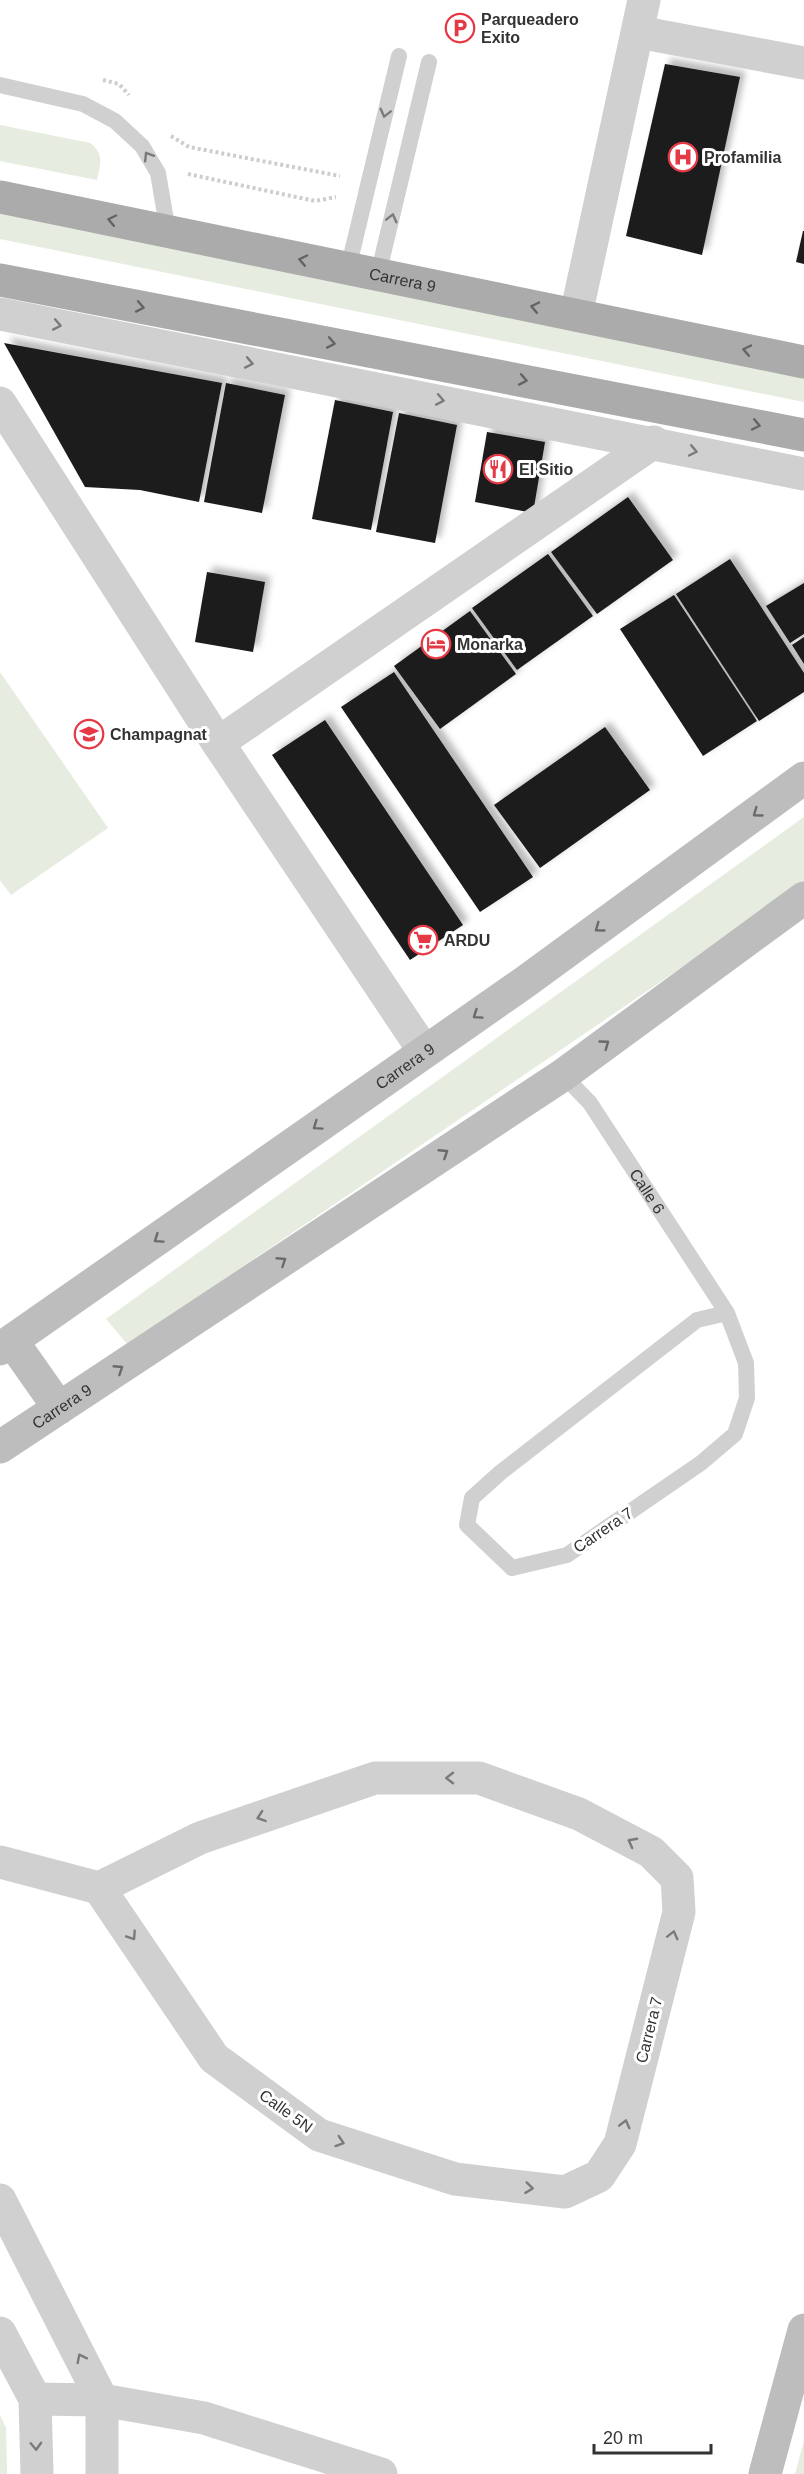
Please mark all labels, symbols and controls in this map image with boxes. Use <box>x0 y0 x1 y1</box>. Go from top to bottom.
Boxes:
place label: Parqueadero Exito <box>481 11 579 46</box>
parking icon: Parqueadero Exito <box>444 12 476 44</box>
one-way arrow <box>379 108 392 118</box>
hospital icon: Profamilia <box>667 141 699 173</box>
place label: Profamilia <box>704 149 781 166</box>
one-way arrow <box>143 152 155 162</box>
one-way arrow <box>385 213 398 223</box>
one-way arrow <box>107 214 117 227</box>
one-way arrow <box>298 254 308 267</box>
street label: Carrera 9 <box>368 265 438 295</box>
one-way arrow <box>135 300 145 313</box>
one-way arrow <box>530 301 540 314</box>
one-way arrow <box>52 318 62 331</box>
one-way arrow <box>326 336 336 349</box>
one-way arrow <box>742 344 752 357</box>
one-way arrow <box>243 356 253 369</box>
one-way arrow <box>518 373 528 386</box>
one-way arrow <box>435 393 445 406</box>
one-way arrow <box>750 418 760 431</box>
one-way arrow <box>688 444 698 457</box>
restaurant icon: El Sitio <box>482 453 514 485</box>
place label: El Sitio <box>519 461 573 478</box>
hotel icon: Monarka <box>420 628 452 660</box>
place label: Monarka <box>457 636 523 653</box>
school or university icon: Champagnat <box>73 718 105 750</box>
place label: Champagnat <box>110 726 208 743</box>
one-way arrow <box>752 806 763 817</box>
one-way arrow <box>595 921 606 932</box>
supermarket icon: ARDU <box>407 924 439 956</box>
place label: ARDU <box>444 932 490 949</box>
one-way arrow <box>473 1008 484 1019</box>
street label: Carrera 9 <box>372 1040 438 1092</box>
one-way arrow <box>599 1040 610 1051</box>
one-way arrow <box>313 1119 324 1130</box>
one-way arrow <box>438 1149 448 1161</box>
street label: Calle 6 <box>627 1166 668 1217</box>
one-way arrow <box>153 1232 164 1243</box>
one-way arrow <box>275 1257 286 1268</box>
one-way arrow <box>113 1364 123 1376</box>
street label: Carrera 9 <box>29 1380 95 1432</box>
street label: Carrera 7 <box>570 1504 636 1556</box>
one-way arrow <box>445 1772 454 1784</box>
one-way arrow <box>257 1809 267 1822</box>
one-way arrow <box>628 1838 638 1849</box>
one-way arrow <box>124 1930 136 1940</box>
one-way arrow <box>666 1930 679 1940</box>
street label: Carrera 7 <box>633 1995 665 2065</box>
street label: Calle 5N <box>256 2086 316 2136</box>
one-way arrow <box>617 2119 630 2129</box>
one-way arrow <box>334 2135 345 2147</box>
one-way arrow <box>524 2181 534 2193</box>
one-way arrow <box>77 2353 88 2364</box>
scale bar <box>594 2417 711 2455</box>
text: 20 m <box>603 2428 643 2448</box>
one-way arrow <box>30 2442 43 2451</box>

